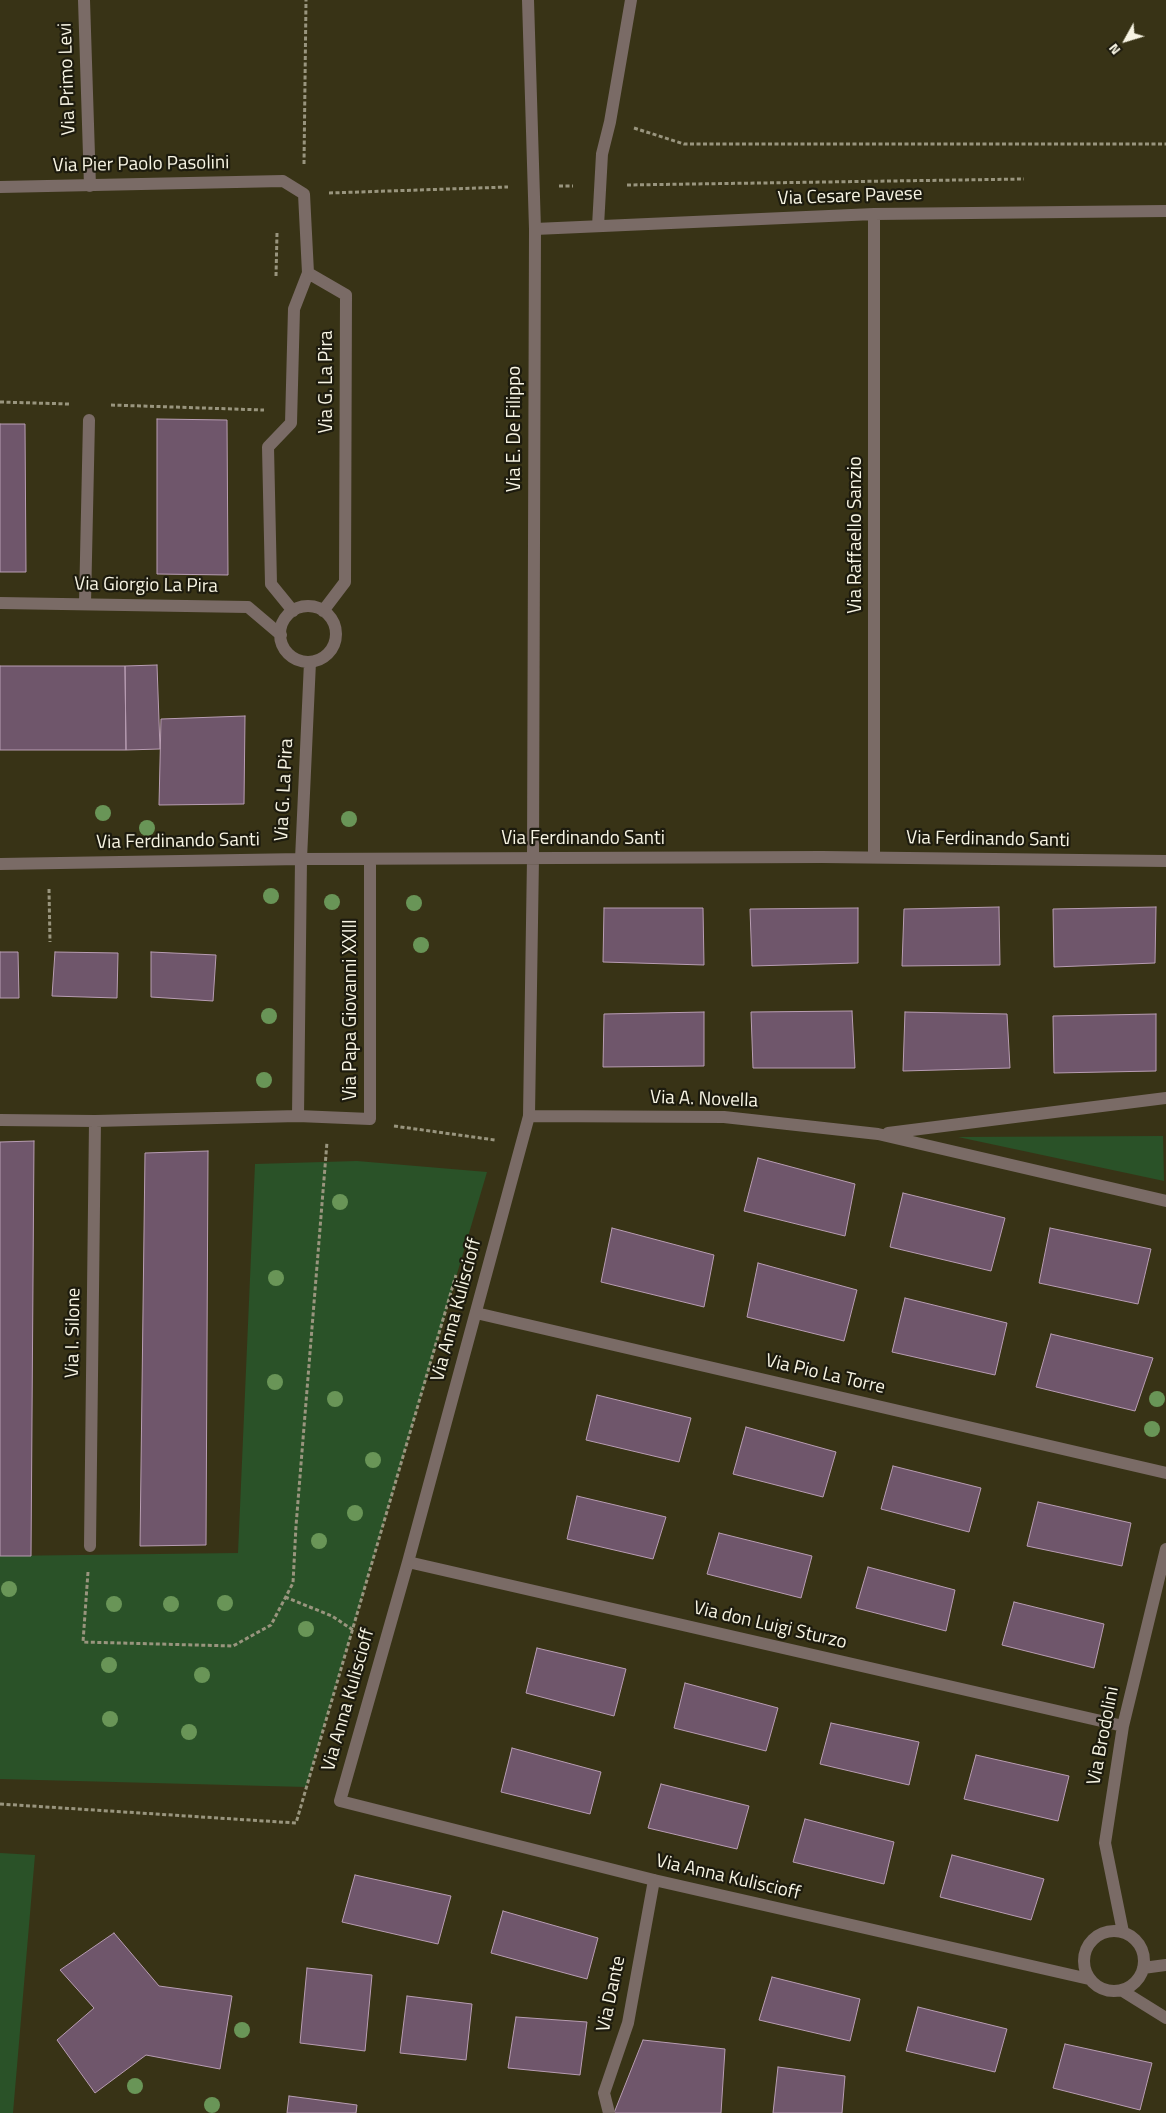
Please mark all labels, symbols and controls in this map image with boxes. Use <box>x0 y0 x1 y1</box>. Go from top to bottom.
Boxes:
north arrow <box>1101 15 1151 65</box>
street label: Via Primo Levi <box>55 22 81 136</box>
text: N <box>1103 39 1125 60</box>
street label: Via Pier Paolo Pasolini <box>53 152 229 178</box>
street label: Via Cesare Pavese <box>777 183 923 211</box>
street label: Via G. La Pira <box>316 330 338 434</box>
street label: Via E. De Filippo <box>504 366 526 492</box>
street label: Via Raffaello Sanzio <box>845 456 867 614</box>
street label: Via Giorgio La Pira <box>74 573 218 599</box>
street label: Via G. La Pira <box>271 738 299 842</box>
street label: Via Ferdinando Santi <box>906 827 1070 853</box>
street label: Via Ferdinando Santi <box>501 828 665 850</box>
street label: Via Ferdinando Santi <box>96 829 260 855</box>
street label: Via Papa Giovanni XXIII <box>340 919 362 1101</box>
street label: Via A. Novella <box>650 1087 758 1113</box>
street label: Via Anna Kuliscioff <box>427 1236 487 1384</box>
street label: Via I. Silone <box>62 1288 86 1378</box>
street label: Via Pio La Torre <box>763 1350 887 1400</box>
street label: Via don Luigi Sturzo <box>691 1597 849 1655</box>
street label: Via Anna Kuliscioff <box>318 1626 380 1774</box>
street label: Via Brodolini <box>1083 1685 1125 1787</box>
street label: Via Anna Kuliscioff <box>654 1850 802 1906</box>
street label: Via Dante <box>593 1954 631 2034</box>

